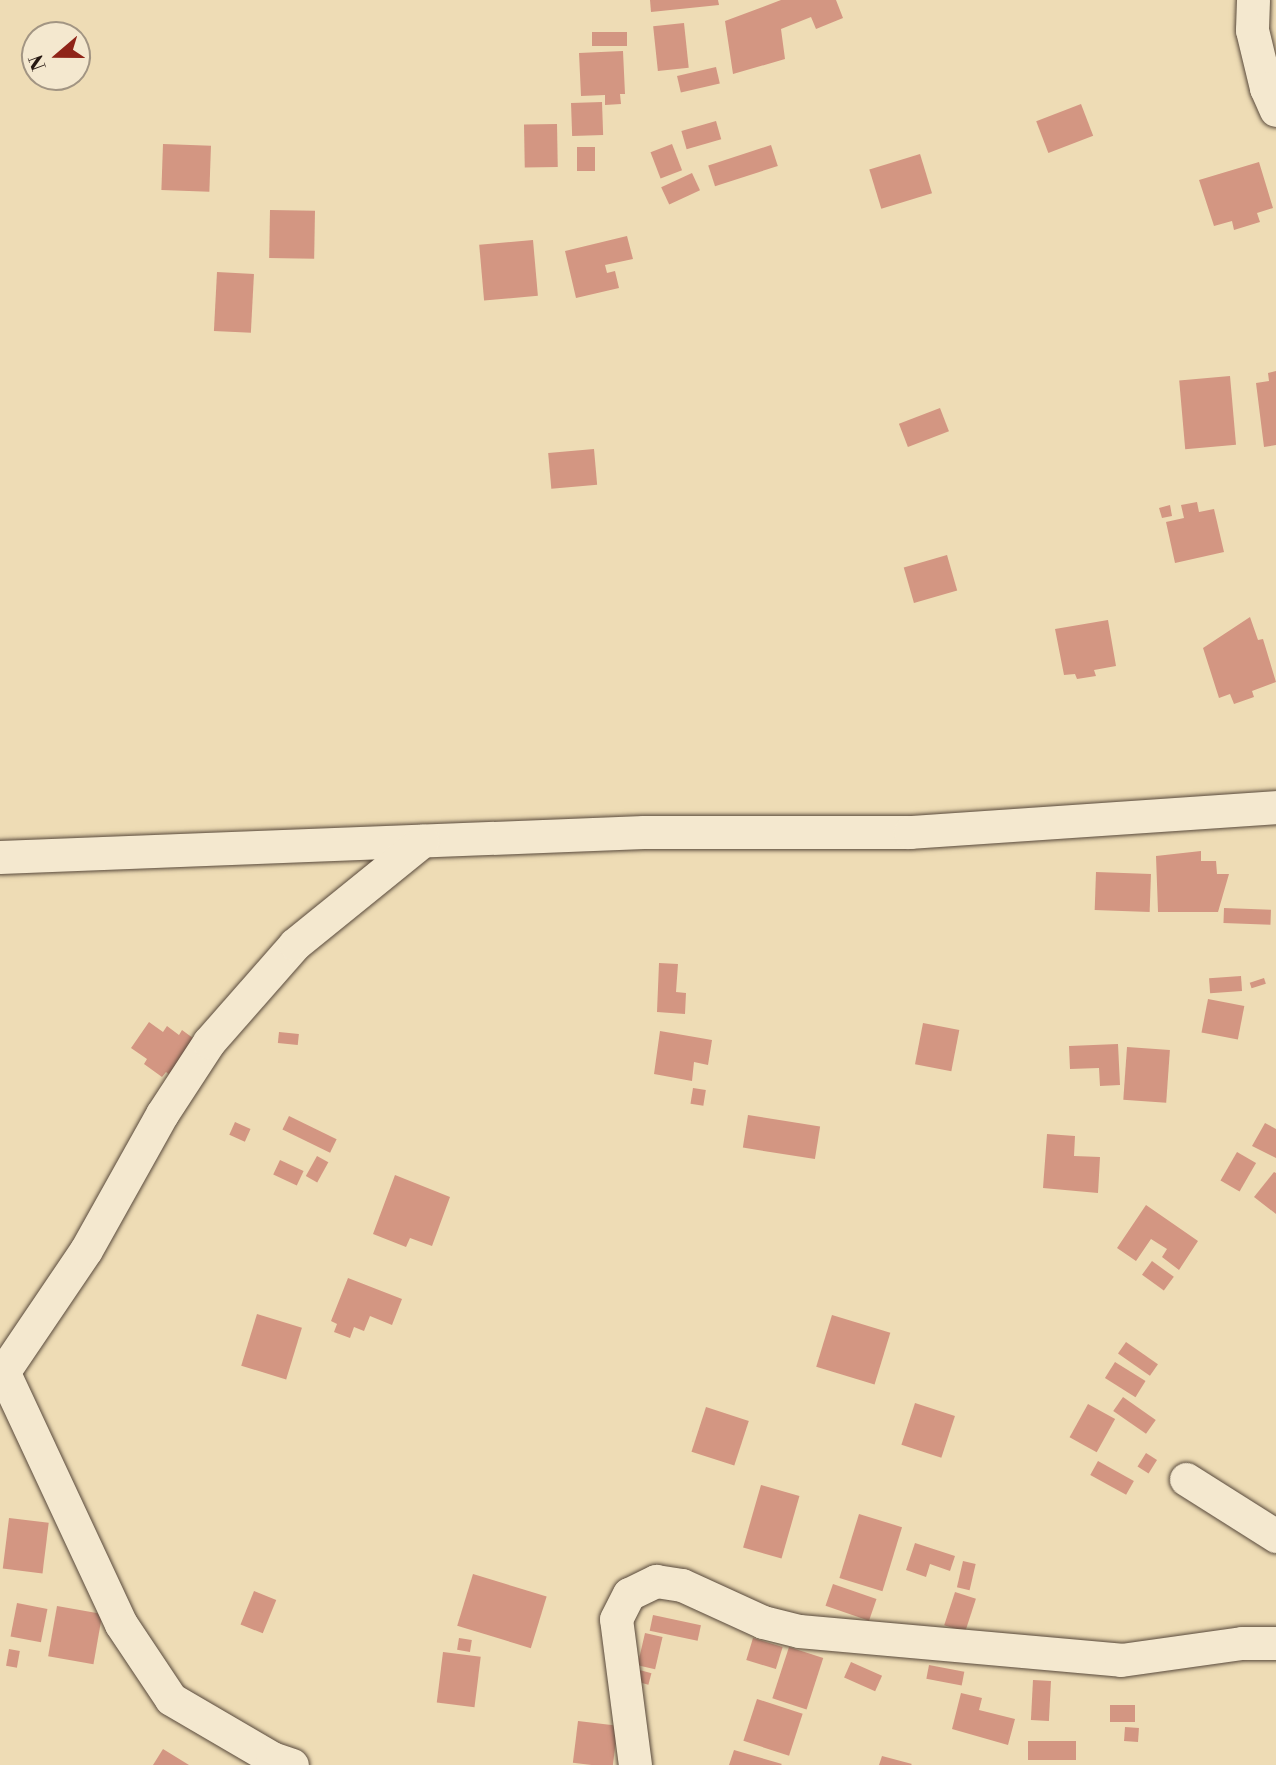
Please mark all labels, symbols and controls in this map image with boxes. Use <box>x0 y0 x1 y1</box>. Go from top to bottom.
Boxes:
north arrow <box>21 21 91 91</box>
text: N <box>24 51 52 74</box>

